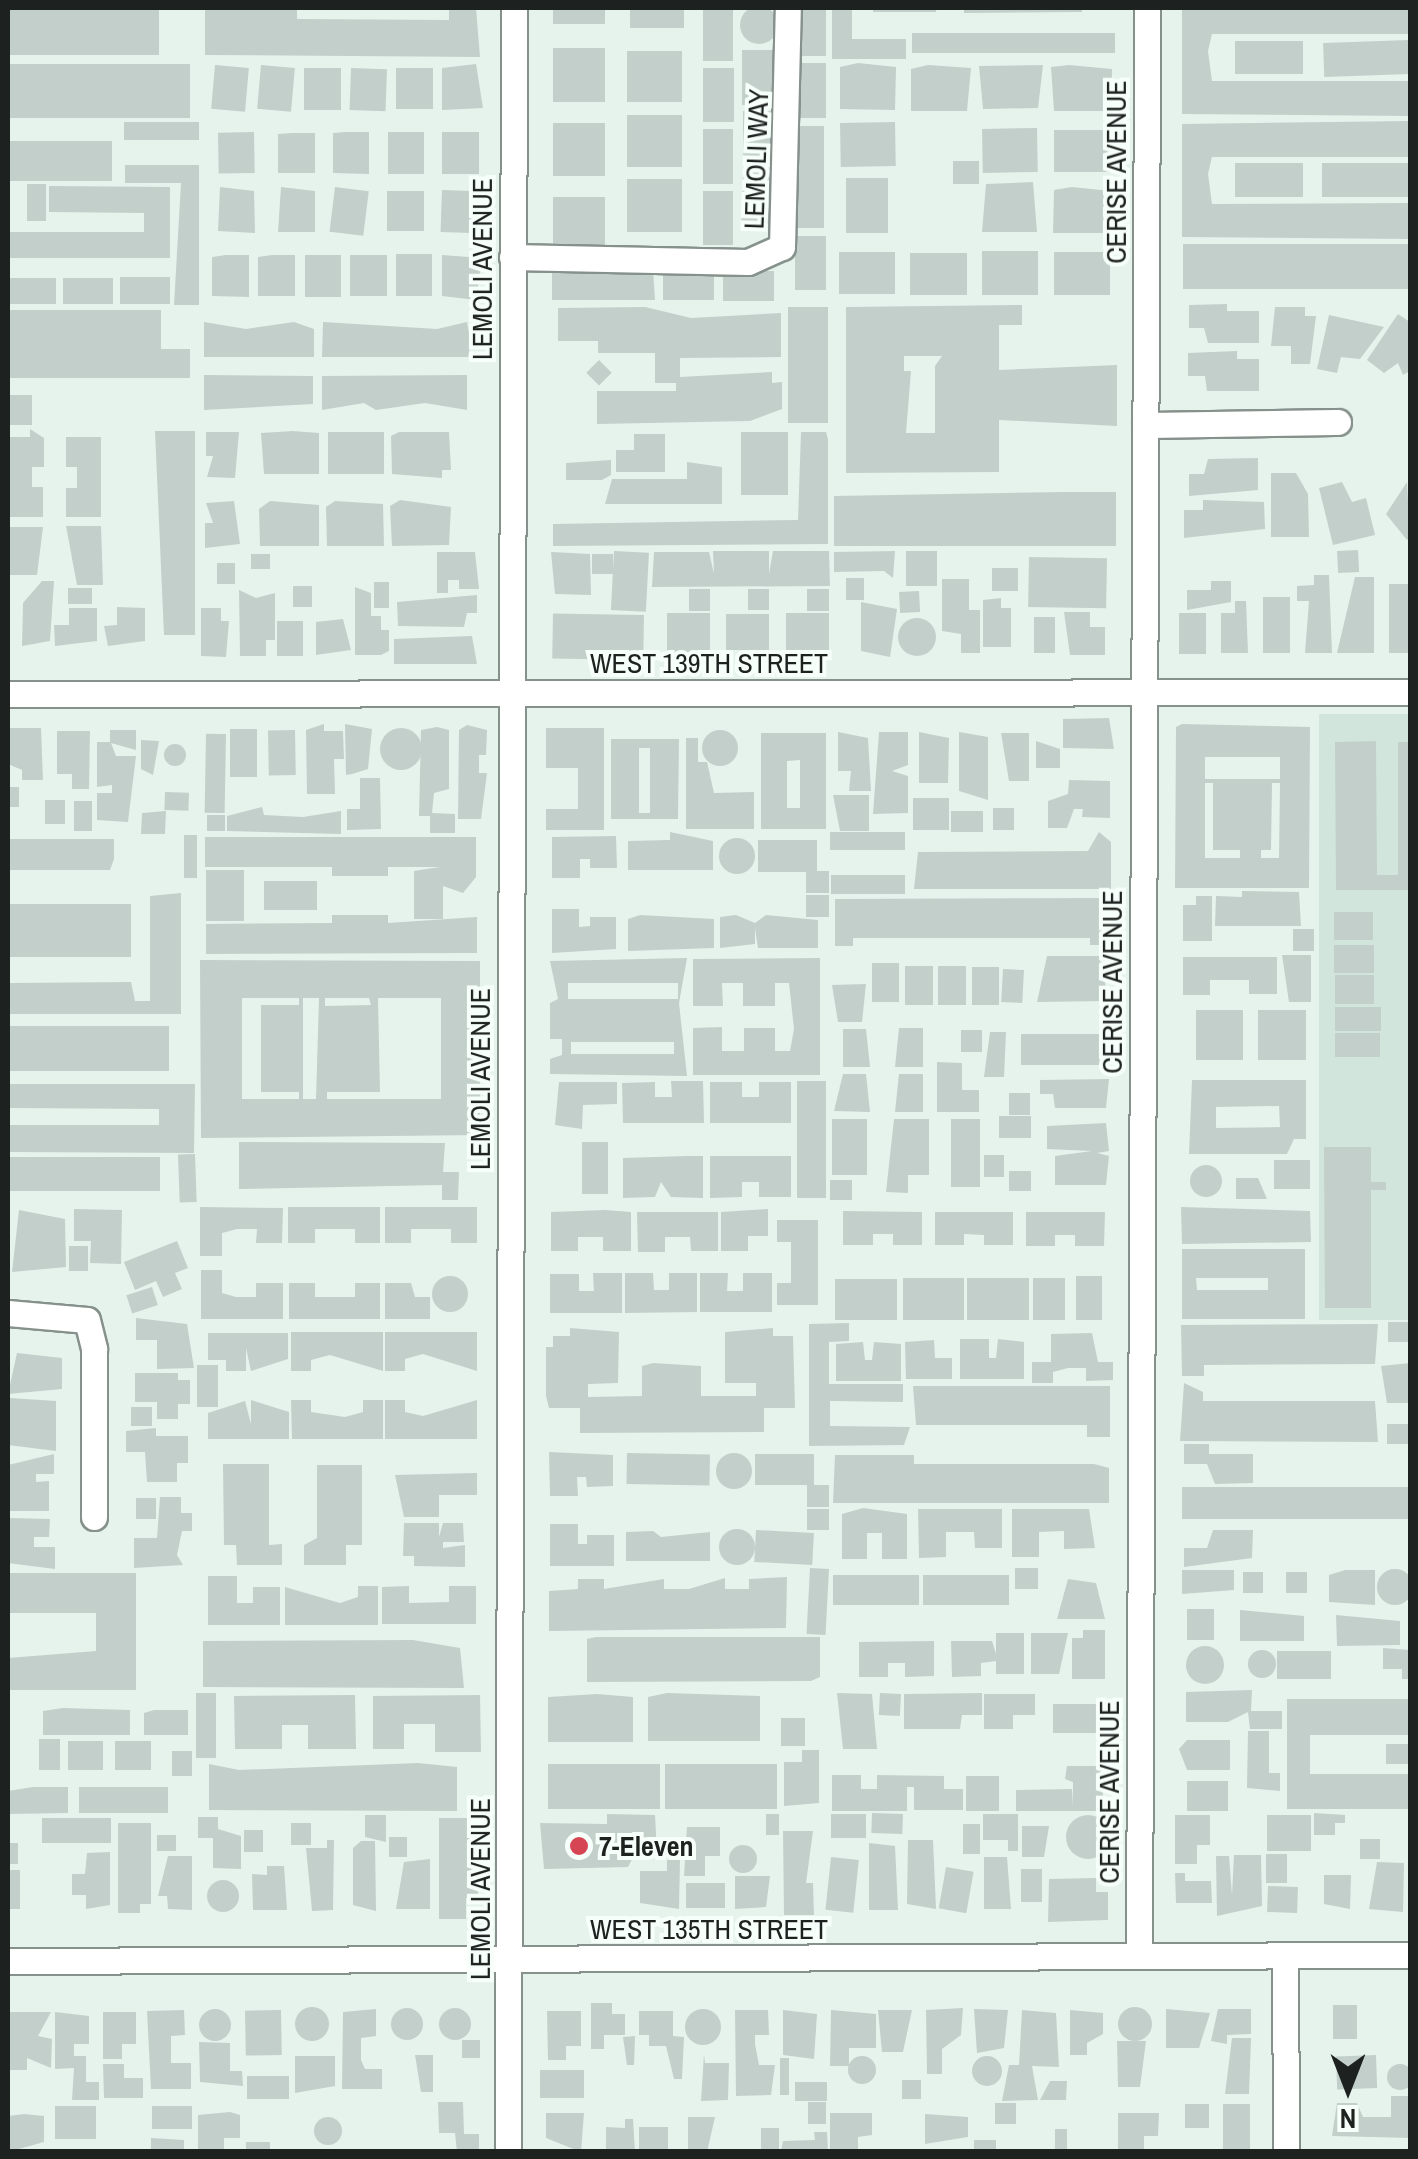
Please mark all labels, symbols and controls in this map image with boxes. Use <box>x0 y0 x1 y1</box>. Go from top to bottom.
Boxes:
street label: CERISE AVENUE <box>1099 80 1133 264</box>
street label: LEMOLI WAY <box>737 88 775 230</box>
street label: LEMOLI AVENUE <box>465 177 499 361</box>
street label: WEST 139TH STREET <box>590 646 828 680</box>
street label: CERISE AVENUE <box>1095 890 1129 1074</box>
street label: LEMOLI AVENUE <box>463 987 497 1171</box>
street label: CERISE AVENUE <box>1092 1700 1126 1884</box>
street label: LEMOLI AVENUE <box>463 1797 497 1981</box>
place label: 7-Eleven <box>599 1829 693 1863</box>
marker: 7-Eleven <box>568 1835 590 1857</box>
street label: WEST 135TH STREET <box>590 1912 828 1946</box>
north arrow <box>1298 2039 1398 2139</box>
text: N <box>1340 2100 1356 2138</box>

